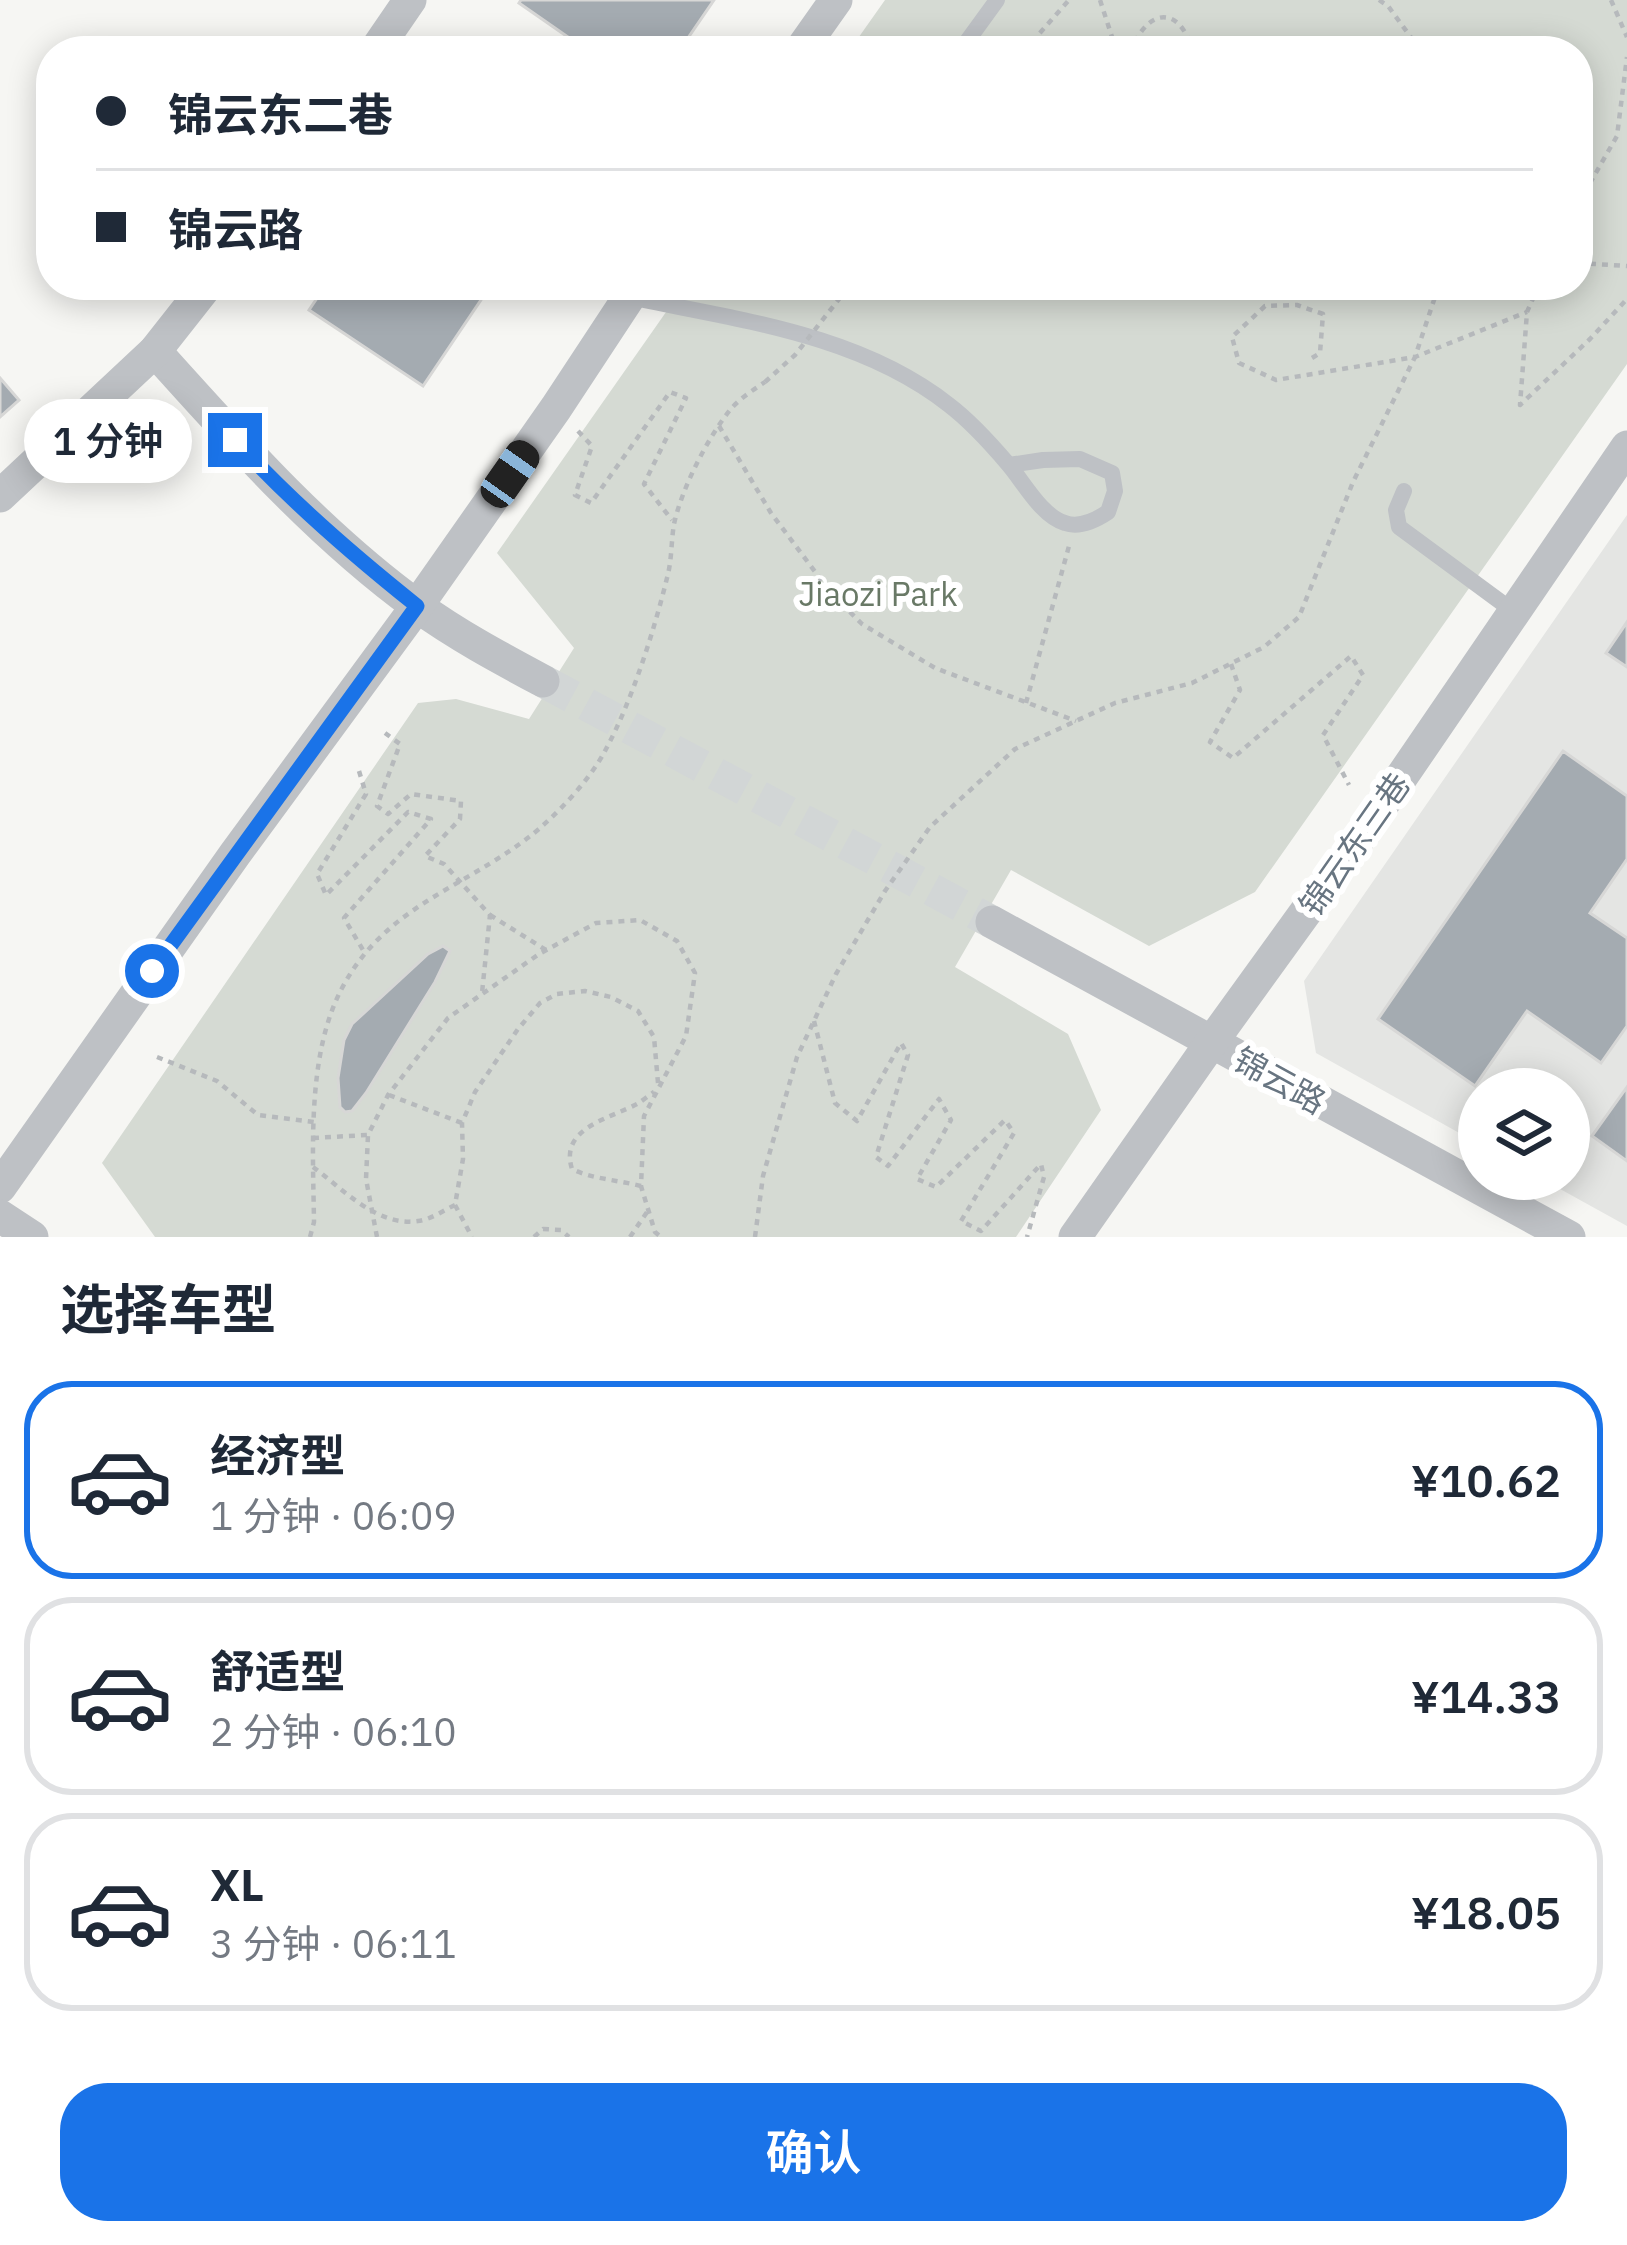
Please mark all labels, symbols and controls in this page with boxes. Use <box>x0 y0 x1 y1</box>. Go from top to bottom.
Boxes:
text: 锦云东二巷 <box>168 85 393 143</box>
text: 锦云路 <box>168 200 303 258</box>
callout: 1 分钟 <box>25 398 193 482</box>
route end <box>208 413 262 467</box>
text: 1 分钟 <box>53 415 163 466</box>
car <box>475 434 545 514</box>
park label: Jiaozi Park <box>798 572 958 615</box>
street label: 锦云东三巷 <box>1289 764 1419 924</box>
route start <box>125 944 179 998</box>
street label: 锦云路 <box>1226 1037 1334 1123</box>
map controls <box>1458 1068 1590 1200</box>
button: layers <box>1458 1068 1590 1200</box>
text: 选择车型 <box>60 1274 276 1344</box>
icon: car <box>66 1426 174 1534</box>
text: 经济型 <box>210 1426 345 1484</box>
text: ¥10.62 <box>1411 1451 1561 1509</box>
text: 1 分钟 · 06:09 <box>210 1490 457 1541</box>
icon: car <box>66 1642 174 1750</box>
text: 舒适型 <box>210 1642 345 1700</box>
text: ¥14.33 <box>1411 1667 1561 1725</box>
text: 2 分钟 · 06:10 <box>210 1706 457 1757</box>
text: XL <box>210 1855 264 1913</box>
icon: car <box>66 1858 174 1966</box>
text: ¥18.05 <box>1411 1883 1561 1941</box>
text: 3 分钟 · 06:11 <box>210 1918 457 1969</box>
button: 确认 <box>60 2083 1567 2221</box>

